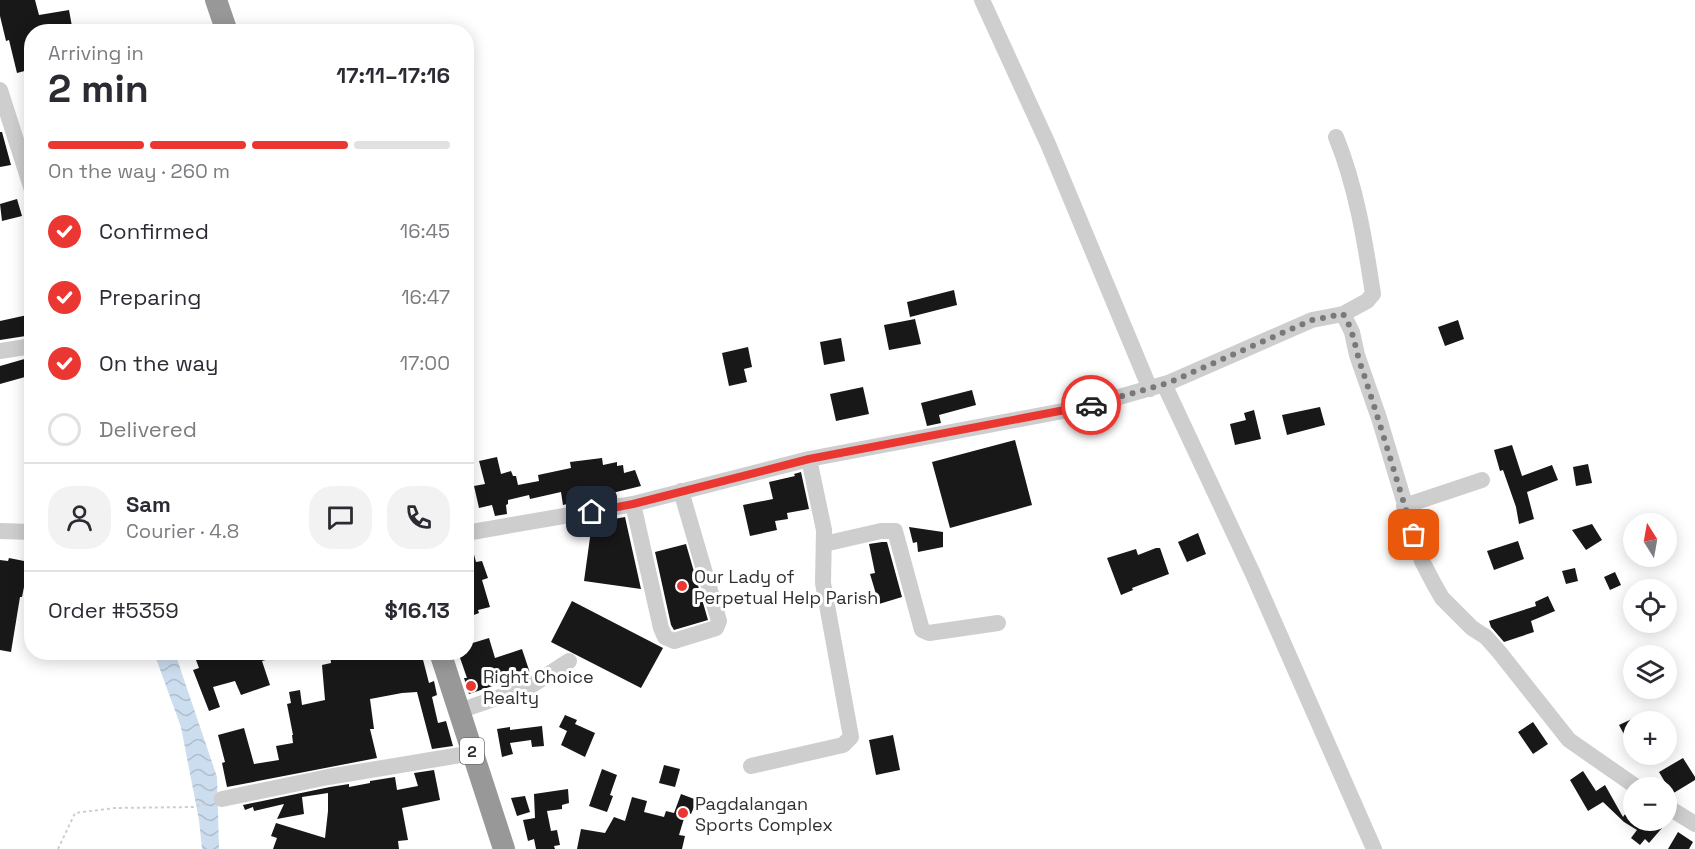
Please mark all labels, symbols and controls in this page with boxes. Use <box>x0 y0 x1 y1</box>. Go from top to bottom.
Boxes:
text: Arriving in <box>48 40 144 66</box>
text: 17:11–17:16 <box>336 61 450 89</box>
text: 2 min <box>48 64 149 113</box>
text: On the way · 260 m <box>48 158 230 184</box>
icon: check <box>48 215 81 248</box>
text: Confirmed <box>99 217 209 245</box>
text: 16:45 <box>400 218 450 244</box>
icon: check <box>48 281 81 314</box>
text: Preparing <box>99 283 201 311</box>
text: 16:47 <box>401 284 450 310</box>
icon: check <box>48 347 81 380</box>
text: On the way <box>99 349 218 377</box>
text: 17:00 <box>400 350 450 376</box>
courier <box>1061 375 1121 435</box>
icon: car <box>1075 389 1108 422</box>
text: Delivered <box>99 415 197 443</box>
button: person <box>48 486 111 549</box>
button: chat <box>309 486 372 549</box>
button: phone <box>387 486 450 549</box>
pin <box>566 486 617 537</box>
text: Sam <box>126 490 171 518</box>
icon: home <box>575 495 608 528</box>
pin <box>1388 509 1439 560</box>
north arrow <box>1623 513 1677 567</box>
map controls <box>1623 513 1677 831</box>
text: Courier · 4.8 <box>126 518 239 544</box>
icon: bag <box>1397 518 1430 551</box>
place label: Our Lady of Perpetual Help Parish <box>694 565 878 609</box>
marker: Our Lady of Perpetual Help Parish <box>675 579 689 593</box>
button: locate <box>1623 579 1677 633</box>
text: Order #5359 <box>48 596 179 624</box>
text: $16.13 <box>384 596 450 624</box>
button: layers <box>1623 645 1677 699</box>
place label: Right Choice Realty <box>483 665 594 709</box>
marker: Right Choice Realty <box>464 679 478 693</box>
button: + <box>1623 711 1677 765</box>
road number: 2 <box>460 738 484 764</box>
button: − <box>1623 777 1677 831</box>
place label: Pagdalangan Sports Complex <box>695 792 833 836</box>
marker: Pagdalangan Sports Complex <box>676 806 690 820</box>

